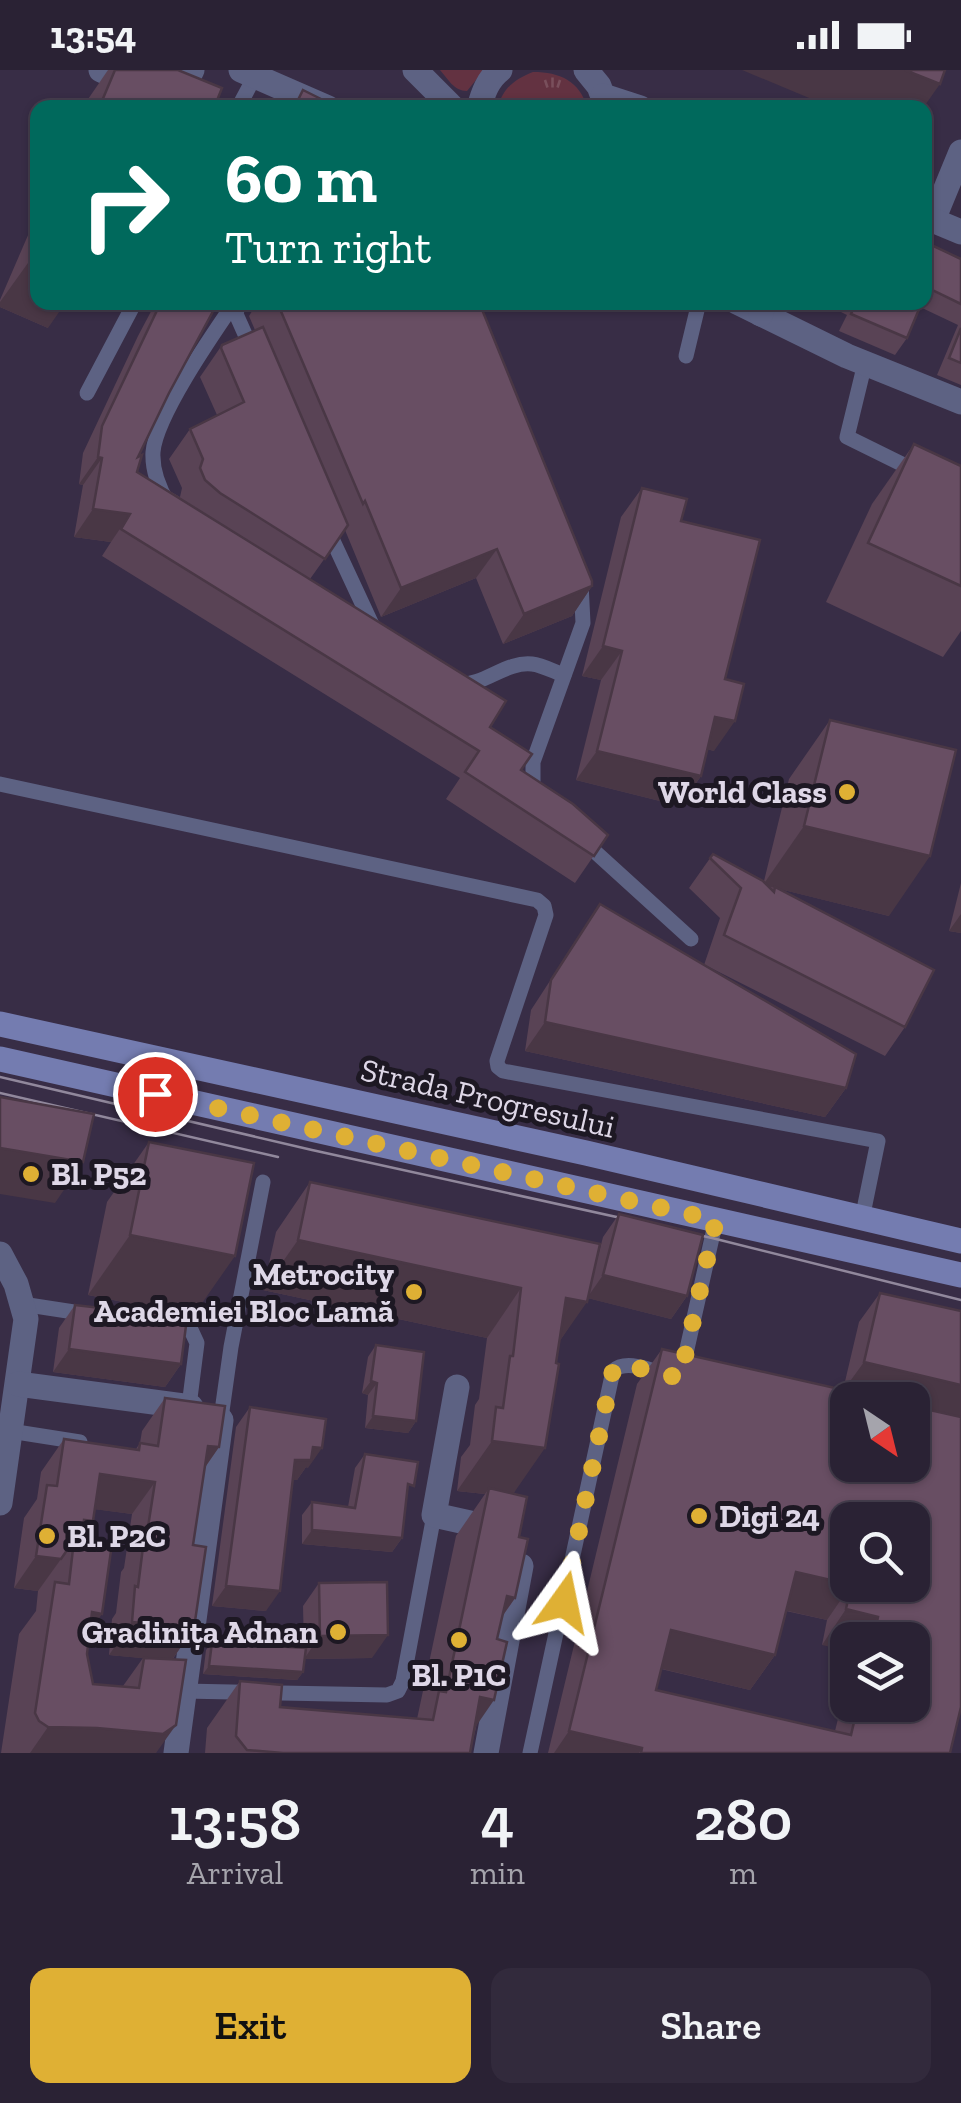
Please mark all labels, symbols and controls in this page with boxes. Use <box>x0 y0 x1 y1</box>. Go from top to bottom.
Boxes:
text: 13:54 <box>50 12 137 58</box>
text: 60 m <box>225 136 377 220</box>
icon: right <box>60 140 190 270</box>
text: Turn right <box>225 221 431 275</box>
place label: World Class <box>658 773 827 811</box>
marker: World Class <box>836 781 858 803</box>
street label: Strada Progresului <box>357 1050 619 1146</box>
pin <box>113 1052 198 1137</box>
icon: arrive <box>128 1067 183 1122</box>
place label: Bl. P52 <box>51 1155 146 1193</box>
marker: Bl. P52 <box>20 1163 42 1185</box>
place label: Metrocity Academiei Bloc Lamă <box>94 1255 394 1330</box>
marker: Metrocity Academiei Bloc Lamă <box>403 1281 425 1303</box>
north arrow <box>830 1382 930 1482</box>
map controls <box>830 1382 930 1722</box>
place label: Digi 24 <box>719 1497 820 1535</box>
button: search <box>830 1502 930 1602</box>
marker: Digi 24 <box>688 1505 710 1527</box>
place label: Bl. P2C <box>67 1517 166 1555</box>
marker: Bl. P2C <box>36 1525 58 1547</box>
position arrow <box>512 1550 616 1654</box>
place label: Gradinița Adnan <box>82 1613 318 1651</box>
marker: Gradinița Adnan <box>327 1621 349 1643</box>
button: layers <box>830 1622 930 1722</box>
marker: Bl. P1C <box>448 1629 470 1651</box>
place label: Bl. P1C <box>412 1656 506 1694</box>
text: 13:58 <box>169 1783 301 1855</box>
text: 4 <box>481 1783 514 1855</box>
text: 280 <box>694 1783 792 1855</box>
text: Arrival <box>187 1854 283 1892</box>
text: min <box>470 1854 525 1892</box>
text: m <box>729 1854 757 1892</box>
button: Exit <box>30 1968 471 2083</box>
button: Share <box>491 1968 931 2083</box>

